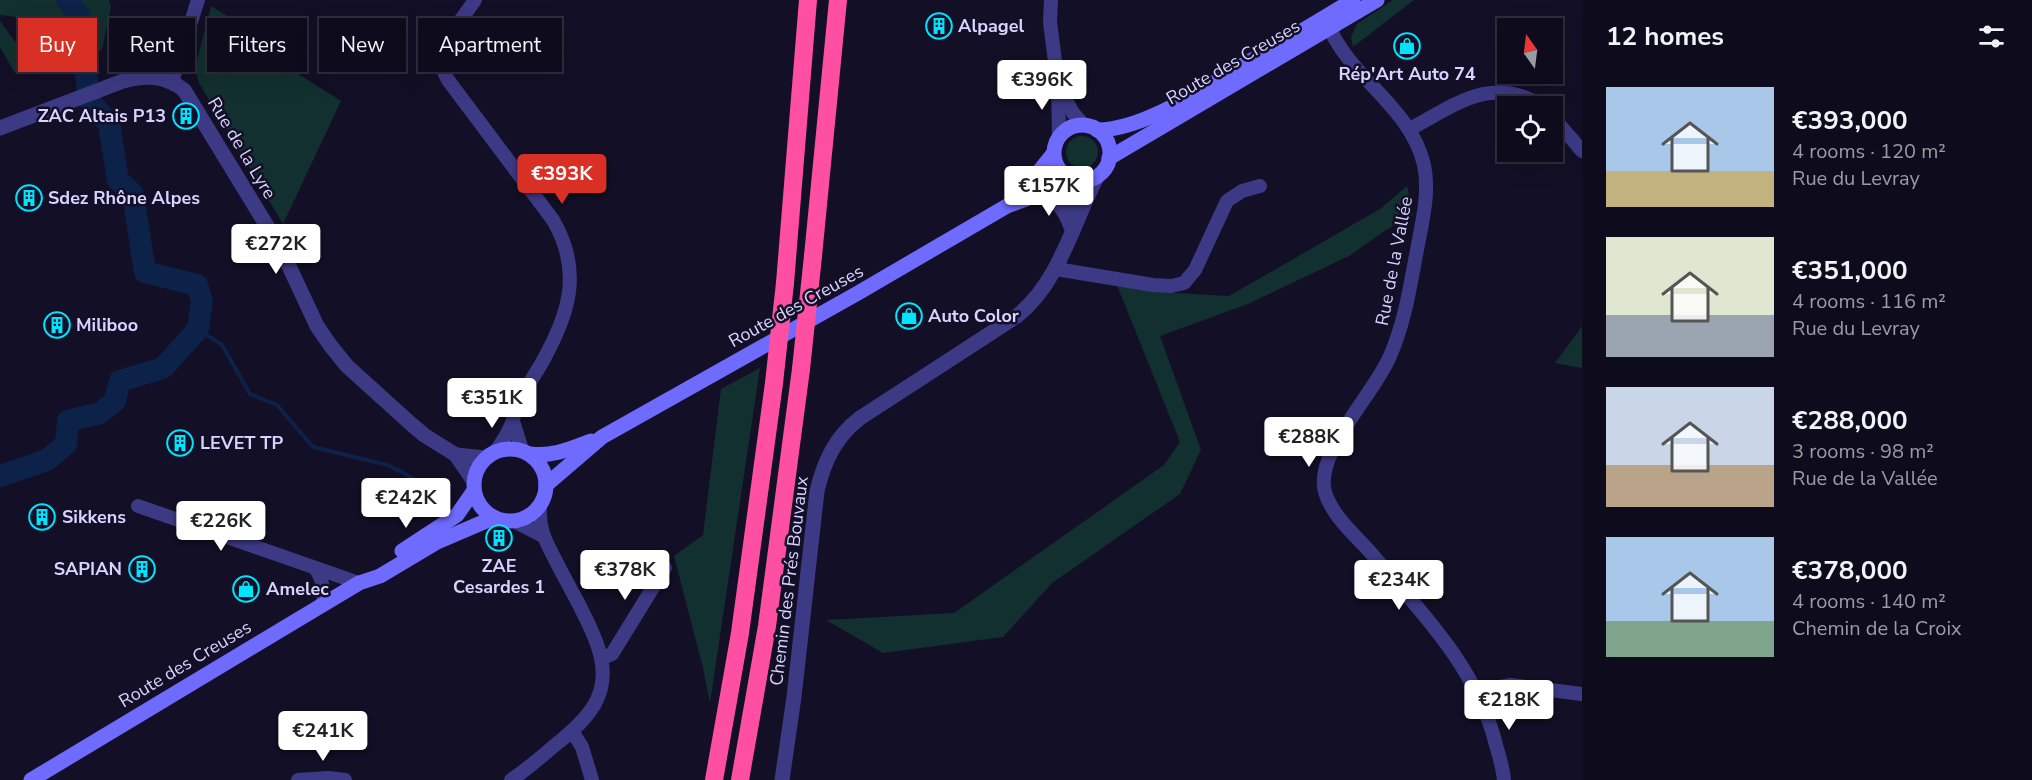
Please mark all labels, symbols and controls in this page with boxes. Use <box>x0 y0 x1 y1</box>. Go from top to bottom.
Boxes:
building icon: Alpagel <box>924 11 954 41</box>
place label: Alpagel <box>958 14 1024 38</box>
street label: Route des Creuses <box>1162 14 1304 110</box>
chip: Buy <box>18 18 97 72</box>
chip: Rent <box>109 18 195 72</box>
chip: Filters <box>207 18 307 72</box>
chip: New <box>319 18 406 72</box>
chip: Apartment <box>418 18 562 72</box>
north arrow <box>1497 18 1563 84</box>
map controls <box>1497 18 1563 162</box>
text: 12 homes <box>1606 19 1724 54</box>
icon: filters <box>1975 20 2008 53</box>
shop icon: Rép'Art Auto 74 <box>1392 31 1422 61</box>
pin: €396K <box>1000 60 1084 111</box>
place label: Rép'Art Auto 74 <box>1338 62 1476 86</box>
text: €396K <box>1011 66 1073 93</box>
street label: Rue de la Lyre <box>202 93 282 203</box>
button: locate <box>1497 96 1563 162</box>
building icon: ZAC Altais P13 <box>171 101 201 131</box>
text: €393,000 <box>1792 103 1908 138</box>
place label: ZAC Altais P13 <box>38 104 166 128</box>
icon: home <box>1654 111 1726 183</box>
text: 4 rooms · 120 m² <box>1792 138 1946 165</box>
pin: €393K <box>520 154 604 205</box>
text: €393K <box>531 160 593 187</box>
text: Rue du Levray <box>1792 165 1920 192</box>
pin: €157K <box>1007 166 1091 217</box>
text: €157K <box>1018 172 1080 199</box>
building icon: Sdez Rhône Alpes <box>14 183 44 213</box>
place label: Sdez Rhône Alpes <box>48 186 200 210</box>
street label: Rue de la Vallée <box>1370 194 1418 328</box>
pin: €272K <box>234 224 318 275</box>
text: €272K <box>245 230 307 257</box>
text: €351,000 <box>1792 253 1908 288</box>
street label: Route des Creuses <box>724 259 868 353</box>
icon: home <box>1654 261 1726 333</box>
text: 4 rooms · 116 m² <box>1792 288 1946 315</box>
shop icon: Auto Color <box>894 301 924 331</box>
place label: Auto Color <box>928 304 1019 328</box>
building icon: Miliboo <box>42 310 72 340</box>
place label: Miliboo <box>76 313 138 337</box>
text: Rue du Levray <box>1792 315 1920 342</box>
pin: €351K <box>450 378 534 429</box>
text: €351K <box>461 384 523 411</box>
text: €288,000 <box>1792 403 1908 438</box>
icon: home <box>1654 411 1726 483</box>
pin: €288K <box>1267 417 1351 468</box>
text: €288K <box>1278 423 1340 450</box>
building icon: LEVET TP <box>165 428 195 458</box>
place label: LEVET TP <box>200 431 284 455</box>
text: 3 rooms · 98 m² <box>1792 438 1934 465</box>
text: Rue de la Vallée <box>1792 465 1938 492</box>
street label: Chemin des Prés Bouvaux <box>764 475 814 687</box>
pin: €242K <box>364 478 448 529</box>
text: €242K <box>375 484 437 511</box>
pin: €226K <box>179 501 263 552</box>
building icon: Sikkens <box>27 502 57 532</box>
place label: Sikkens <box>62 505 126 529</box>
text: €226K <box>190 507 252 534</box>
building icon: ZAE Cesardes 1 <box>484 523 514 553</box>
pin: €378K <box>583 550 667 601</box>
text: €378,000 <box>1792 553 1908 588</box>
building icon: SAPIAN <box>127 554 157 584</box>
place label: ZAE Cesardes 1 <box>453 554 545 599</box>
text: €378K <box>594 556 656 583</box>
place label: SAPIAN <box>54 557 122 581</box>
pin: €234K <box>1357 560 1441 611</box>
icon: home <box>1654 561 1726 633</box>
text: €234K <box>1368 566 1430 593</box>
shop icon: Amelec <box>231 574 261 604</box>
place label: Amelec <box>266 577 329 601</box>
text: 4 rooms · 140 m² <box>1792 588 1946 615</box>
street label: Route des Creuses <box>114 615 256 713</box>
text: Chemin de la Croix <box>1792 615 1962 642</box>
pin: €218K <box>1467 680 1551 731</box>
text: €218K <box>1478 686 1540 713</box>
pin: €241K <box>281 711 365 762</box>
text: €241K <box>292 717 354 744</box>

